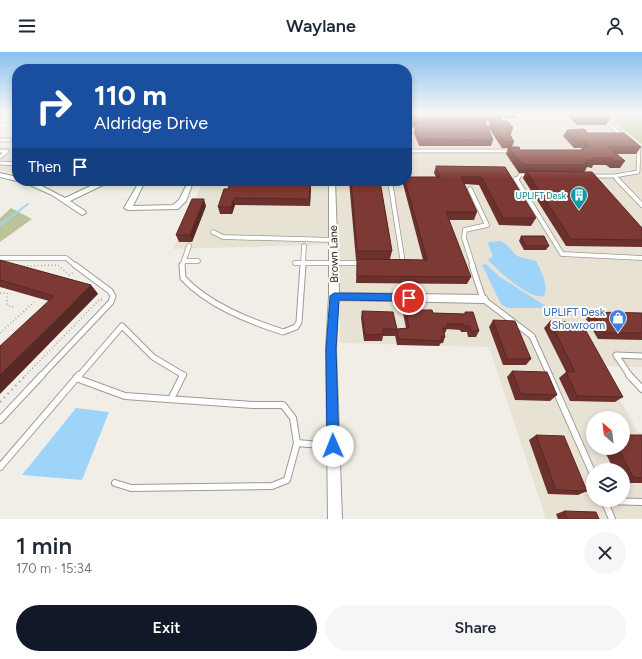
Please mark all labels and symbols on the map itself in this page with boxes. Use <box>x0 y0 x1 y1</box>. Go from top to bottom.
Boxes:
building icon: UPLIFT Desk <box>569 185 589 210</box>
place label: UPLIFT Desk <box>516 190 567 201</box>
street label: Brown Lane <box>327 225 341 283</box>
pin <box>392 281 426 315</box>
place label: UPLIFT Desk Showroom <box>543 306 606 332</box>
shop icon: UPLIFT Desk Showroom <box>608 308 628 333</box>
north arrow <box>586 411 630 455</box>
position arrow <box>312 425 354 467</box>

